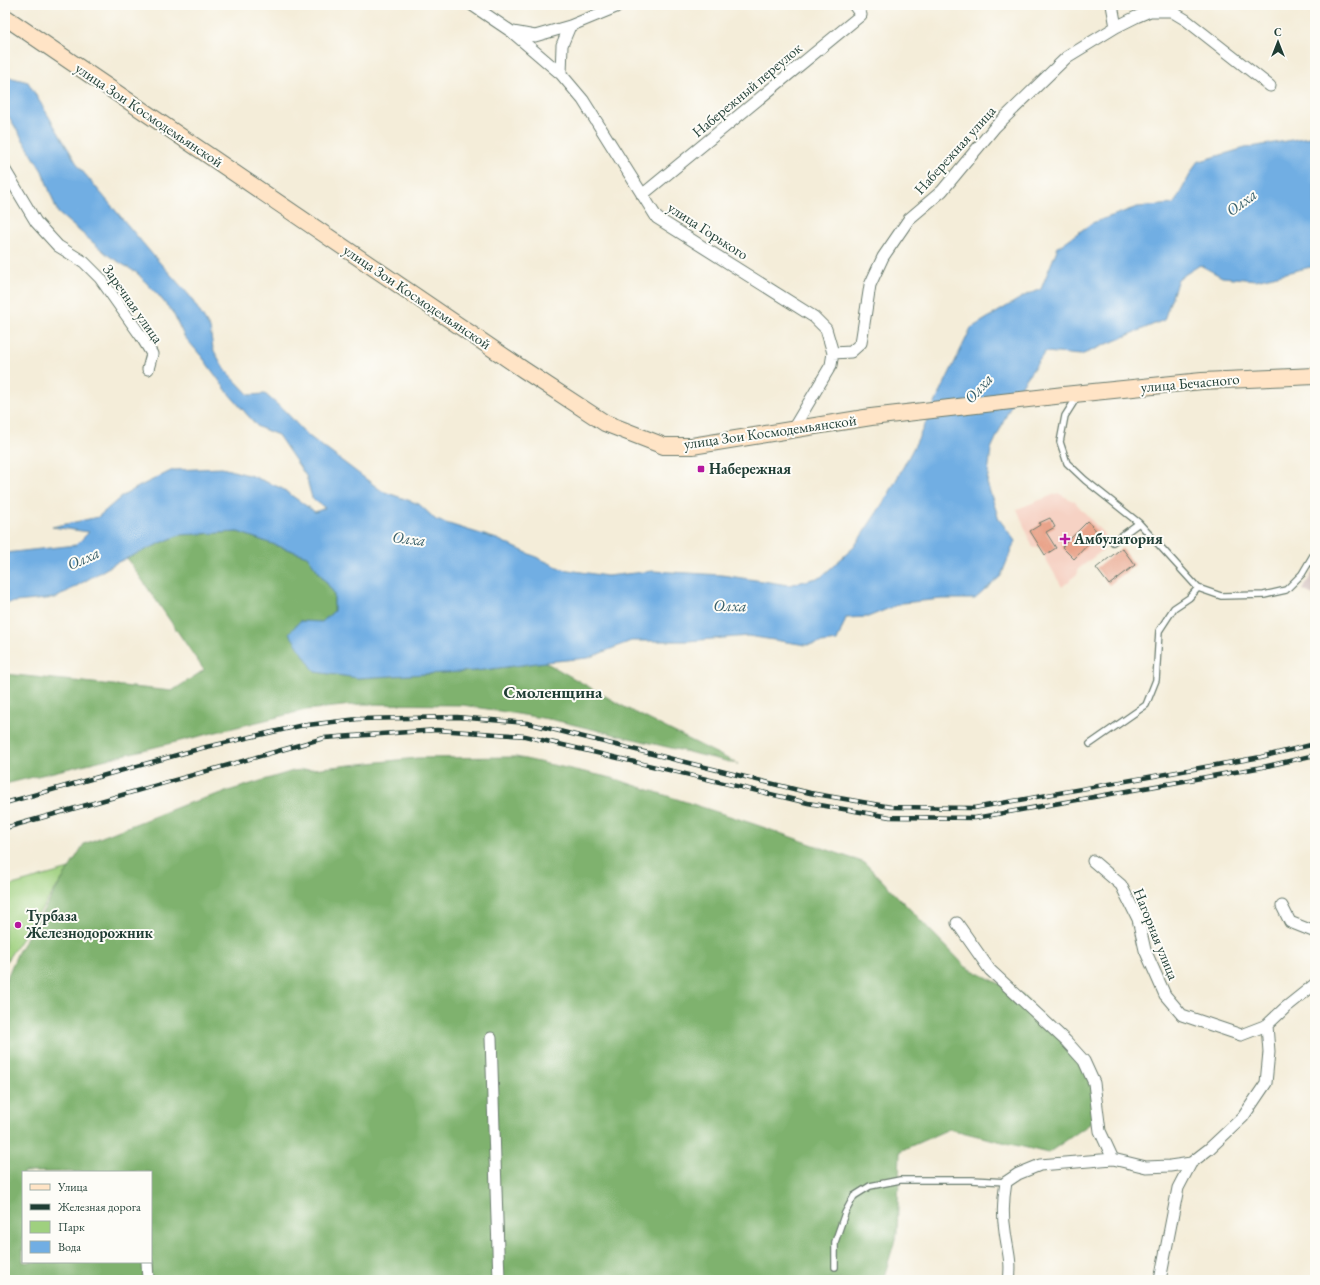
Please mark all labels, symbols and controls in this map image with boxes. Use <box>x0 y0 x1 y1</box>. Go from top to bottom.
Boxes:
north arrow <box>1258 22 1298 62</box>
text: С <box>1274 25 1282 39</box>
street label: Набережный переулок <box>688 38 806 141</box>
street label: улица Зои Космодемьянской <box>72 58 227 171</box>
street label: Набережная улица <box>910 101 1000 198</box>
water label: Олха <box>1222 184 1261 221</box>
street label: улица Горького <box>664 197 752 264</box>
street label: улица Зои Космодемьянской <box>340 240 495 353</box>
street label: Заречная улица <box>99 260 168 347</box>
water label: Олха <box>959 369 997 408</box>
street label: улица Бечасного <box>1140 369 1240 396</box>
street label: улица Зои Космодемьянской <box>682 410 858 453</box>
place label: Набережная <box>709 459 791 478</box>
marker: Набережная <box>696 464 706 474</box>
water label: Олха <box>391 526 427 551</box>
place label: Амбулатория <box>1073 529 1163 548</box>
marker: Амбулатория <box>1059 533 1071 545</box>
water label: Олха <box>64 542 103 575</box>
water label: Олха <box>713 595 747 616</box>
district label: Смоленщина <box>503 681 603 703</box>
street label: Нагорная улица <box>1129 885 1183 982</box>
place label: Турбаза Железнодорожник <box>25 906 153 942</box>
marker: Турбаза Железнодорожник <box>13 920 23 930</box>
legend <box>22 1171 152 1263</box>
text: Улица <box>57 1179 88 1195</box>
text: Железная дорога <box>57 1199 141 1215</box>
text: Парк <box>58 1219 85 1235</box>
text: Вода <box>58 1239 81 1255</box>

